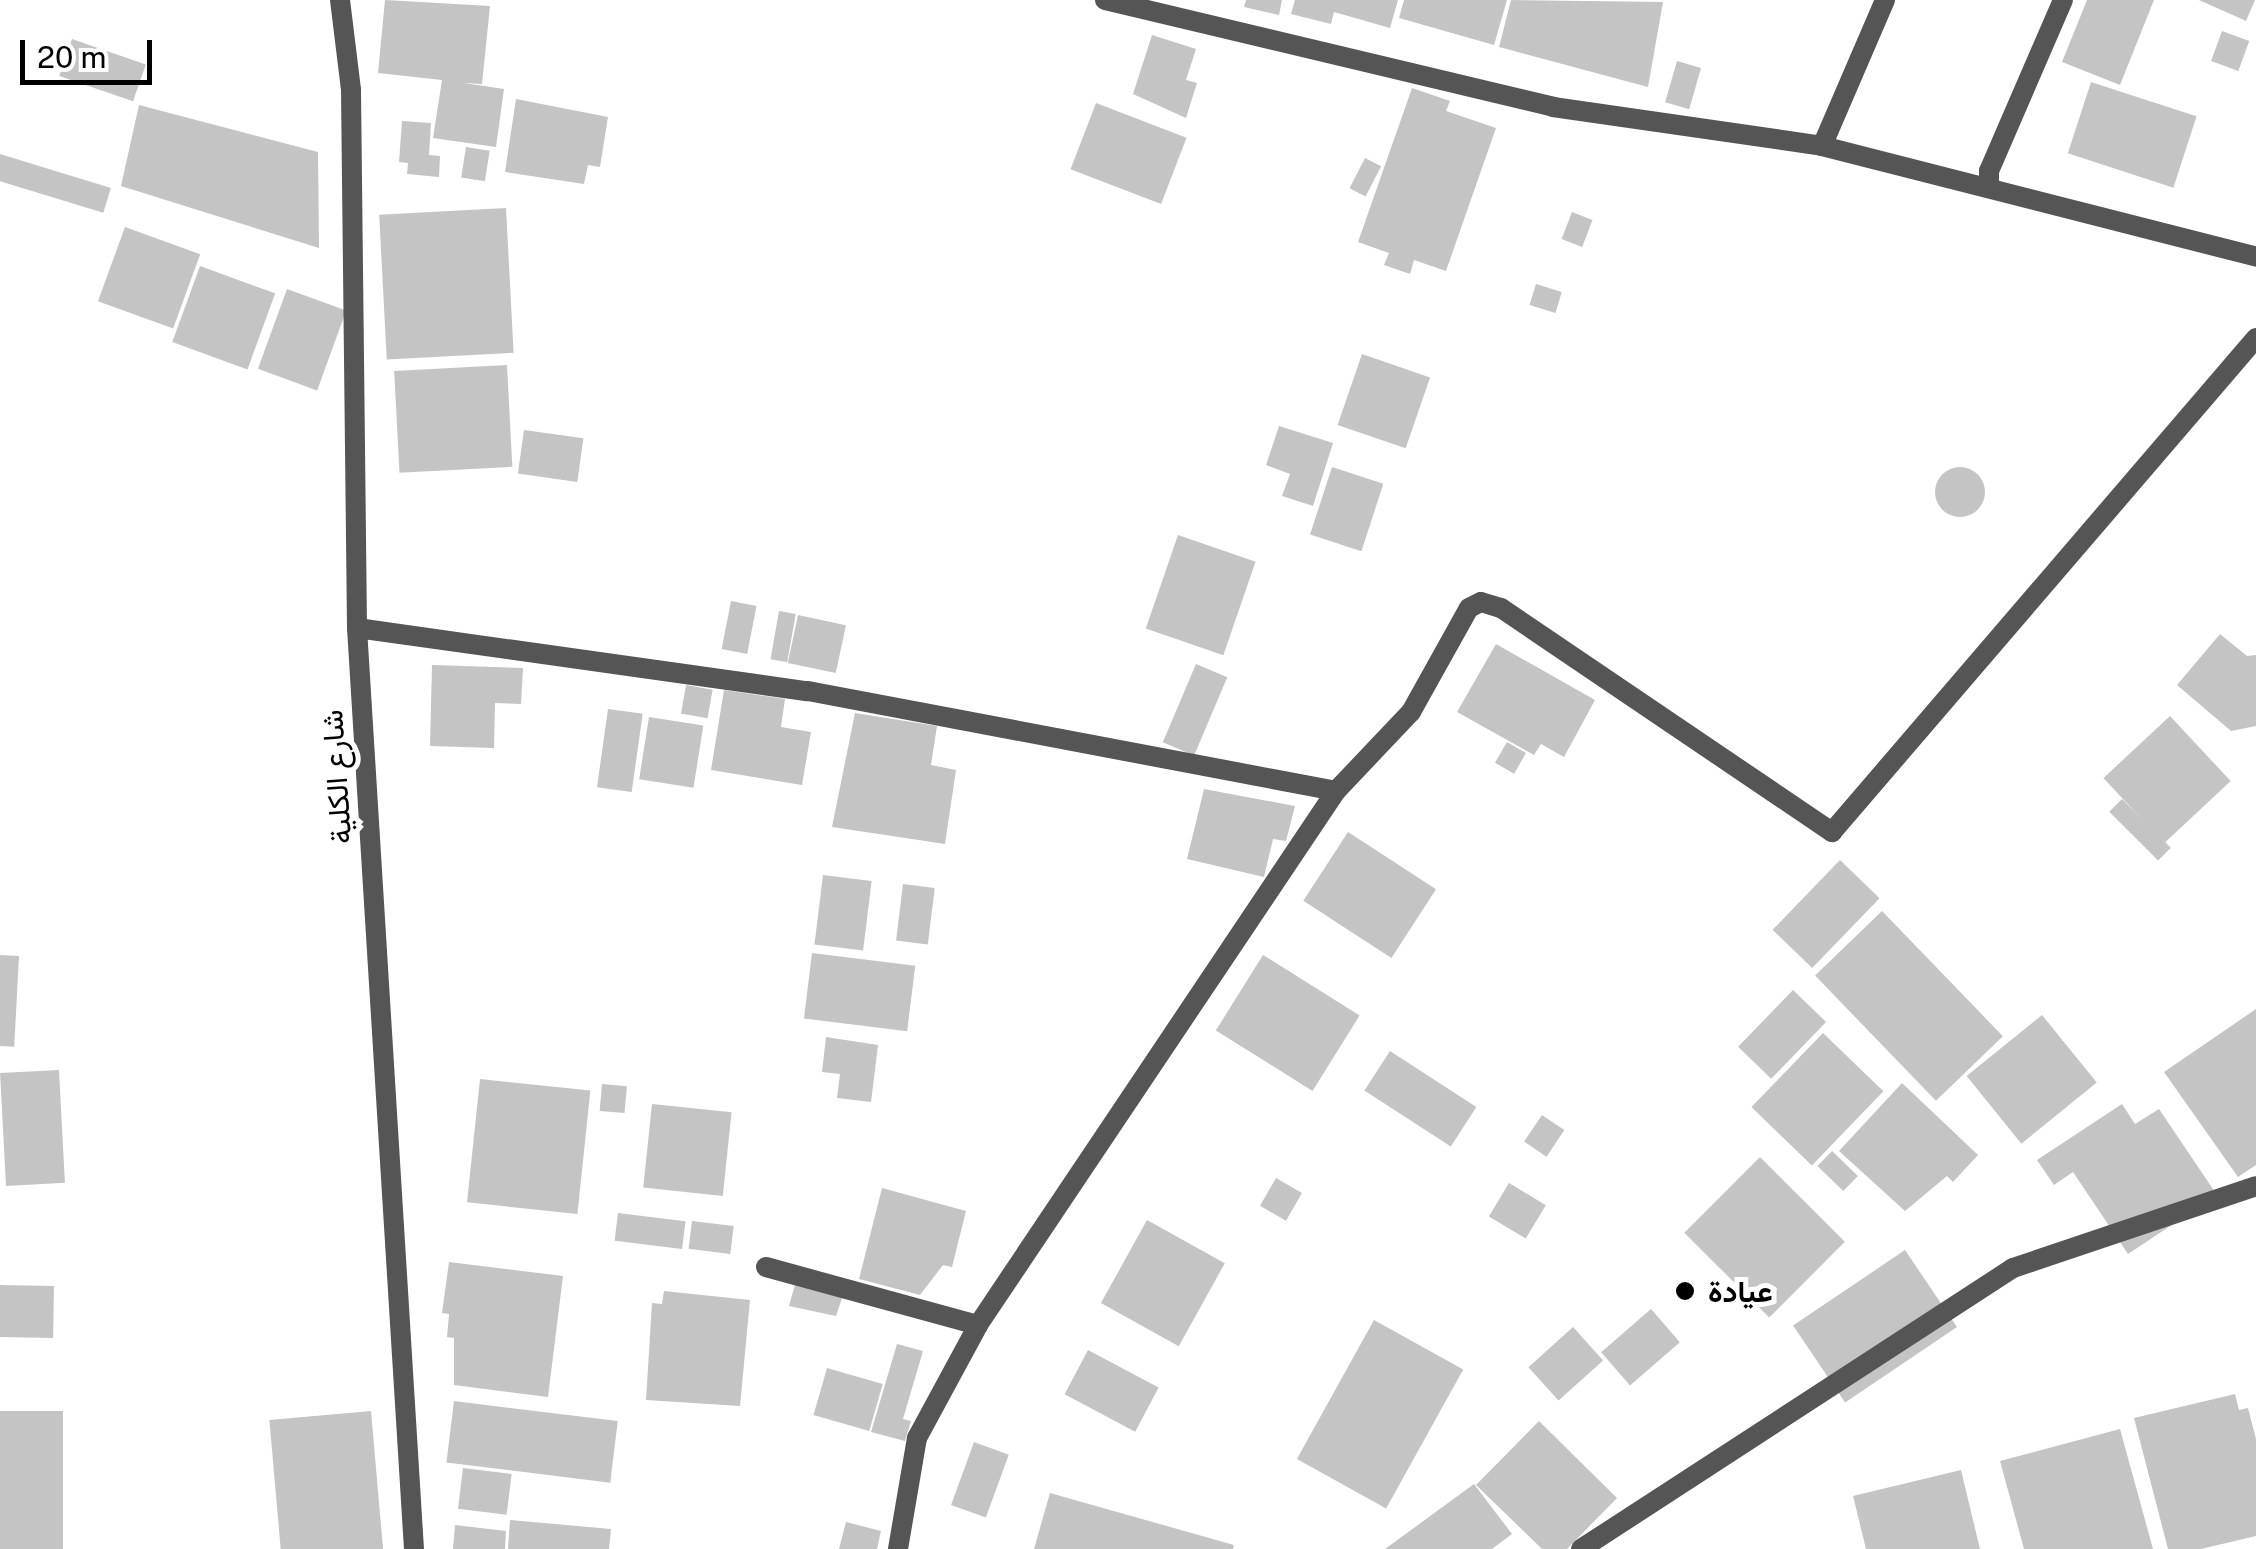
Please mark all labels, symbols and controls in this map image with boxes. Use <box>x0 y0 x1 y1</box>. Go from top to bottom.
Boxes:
scale bar <box>25 20 158 82</box>
text: 20 m <box>37 39 106 75</box>
street label: شارع الكلية <box>313 709 359 845</box>
place label: عيادة <box>1708 1273 1773 1309</box>
marker: عيادة <box>1672 1278 1698 1304</box>

